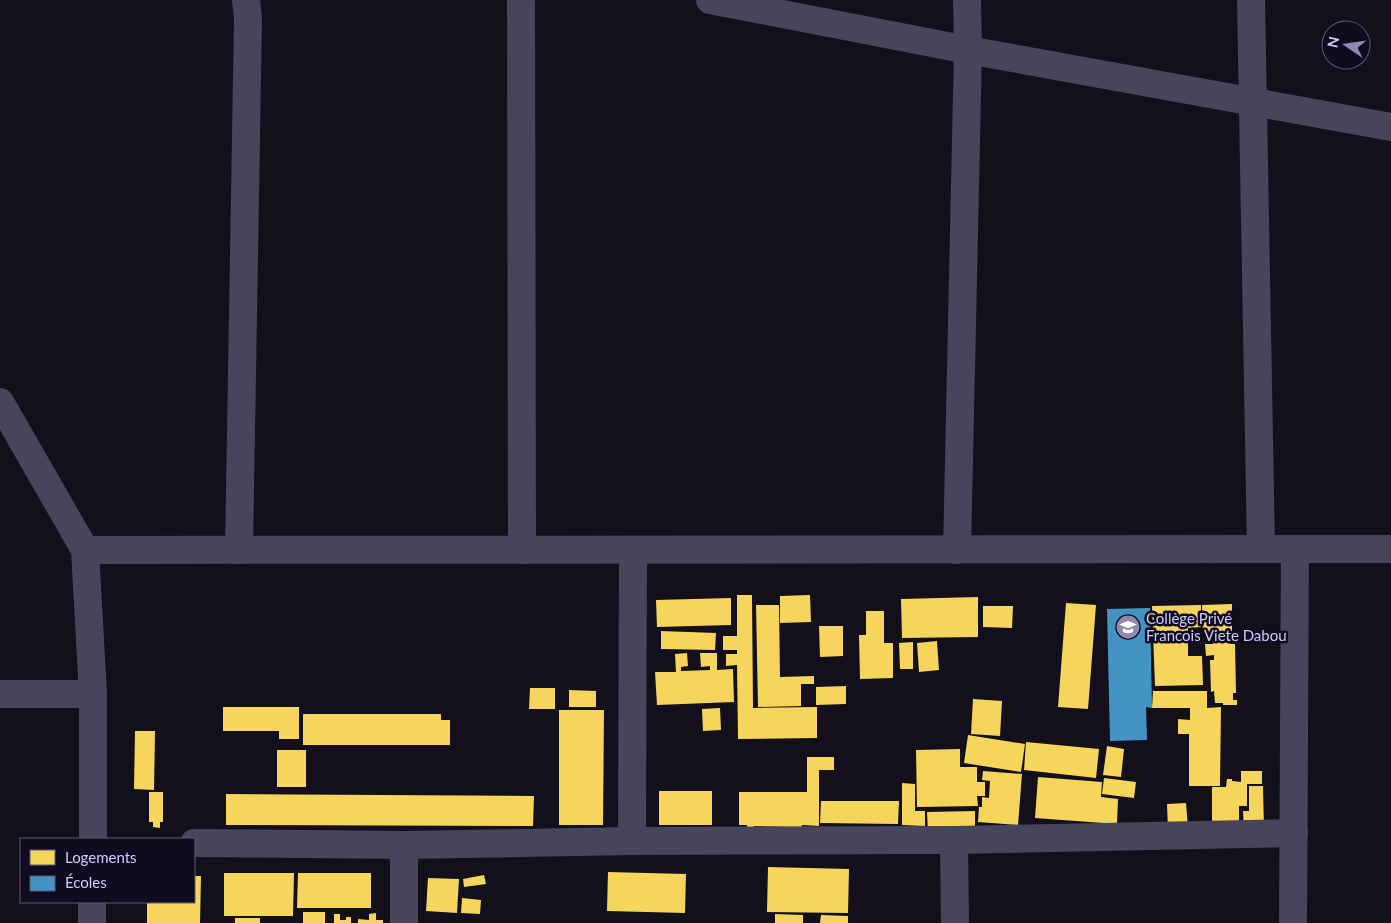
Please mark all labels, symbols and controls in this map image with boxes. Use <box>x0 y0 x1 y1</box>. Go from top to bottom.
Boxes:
north arrow <box>1321 20 1371 70</box>
text: N <box>1323 35 1342 49</box>
place label: Collège Privé Francois Viete Dabou <box>1146 609 1287 644</box>
school or university icon: Collège Privé Francois Viete Dabou <box>1115 614 1141 640</box>
legend <box>20 838 195 903</box>
text: Logements <box>65 848 137 866</box>
text: Écoles <box>65 873 107 891</box>

